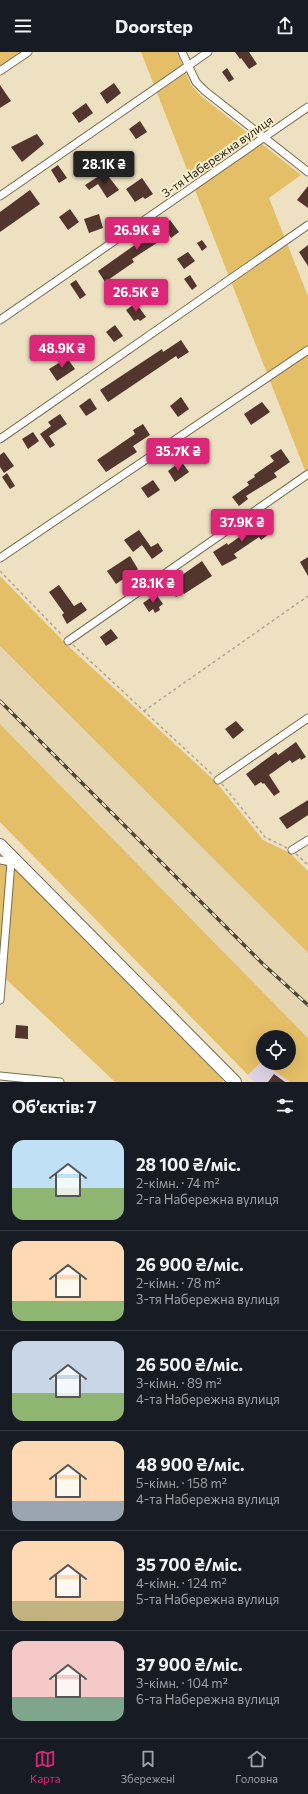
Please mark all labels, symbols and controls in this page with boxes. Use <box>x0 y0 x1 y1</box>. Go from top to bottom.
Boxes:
icon: menu <box>12 15 34 37</box>
text: Doorstep <box>115 15 193 37</box>
icon: share <box>274 15 296 37</box>
street label: 3-тя Набережна вулиця <box>159 112 275 200</box>
pin: 28.1K ₴ <box>67 151 141 185</box>
text: 28.1K ₴ <box>82 156 126 172</box>
pin: 26.9K ₴ <box>100 217 174 251</box>
text: 26.9K ₴ <box>114 222 160 238</box>
pin: 26.5K ₴ <box>99 279 173 313</box>
text: 26.5K ₴ <box>113 284 159 300</box>
pin: 48.9K ₴ <box>25 335 99 369</box>
text: 48.9K ₴ <box>39 340 85 356</box>
pin: 35.7K ₴ <box>141 438 215 472</box>
text: 35.7K ₴ <box>155 443 201 459</box>
pin: 37.9K ₴ <box>205 509 279 543</box>
text: 37.9K ₴ <box>220 514 264 530</box>
pin: 28.1K ₴ <box>116 570 190 604</box>
text: 28.1K ₴ <box>131 575 175 591</box>
map controls <box>256 1030 296 1070</box>
button: locate <box>256 1030 296 1070</box>
icon: filters <box>274 1095 296 1117</box>
text: Об’єктів: 7 <box>12 1096 97 1117</box>
text: 28 100 ₴/міс. <box>136 1154 241 1175</box>
icon: home <box>44 1156 92 1204</box>
text: 2-кімн. · 74 m² <box>136 1175 220 1191</box>
text: 2-га Набережна вулиця <box>136 1191 279 1207</box>
text: 26 900 ₴/міс. <box>136 1254 244 1275</box>
icon: home <box>44 1257 92 1305</box>
text: 2-кімн. · 78 m² <box>136 1275 221 1291</box>
text: 3-тя Набережна вулиця <box>136 1291 279 1307</box>
text: 26 500 ₴/міс. <box>136 1354 243 1375</box>
icon: home <box>44 1357 92 1405</box>
text: 3-кімн. · 89 m² <box>136 1375 222 1391</box>
text: 4-та Набережна вулиця <box>136 1391 280 1407</box>
text: 48 900 ₴/міс. <box>136 1454 244 1475</box>
icon: home <box>44 1457 92 1505</box>
text: 5-кімн. · 158 m² <box>136 1475 227 1491</box>
text: 4-та Набережна вулиця <box>136 1491 280 1507</box>
text: 35 700 ₴/міс. <box>136 1554 242 1575</box>
icon: home <box>44 1557 92 1605</box>
text: 4-кімн. · 124 m² <box>136 1575 227 1591</box>
text: 5-та Набережна вулиця <box>136 1591 279 1607</box>
text: 37 900 ₴/міс. <box>136 1654 243 1675</box>
icon: home <box>44 1657 92 1705</box>
text: 3-кімн. · 104 m² <box>136 1675 228 1691</box>
text: 6-та Набережна вулиця <box>136 1691 280 1707</box>
tab: Карта <box>30 1748 60 1785</box>
tab: Збережені <box>121 1748 175 1785</box>
tab: Головна <box>235 1748 278 1785</box>

